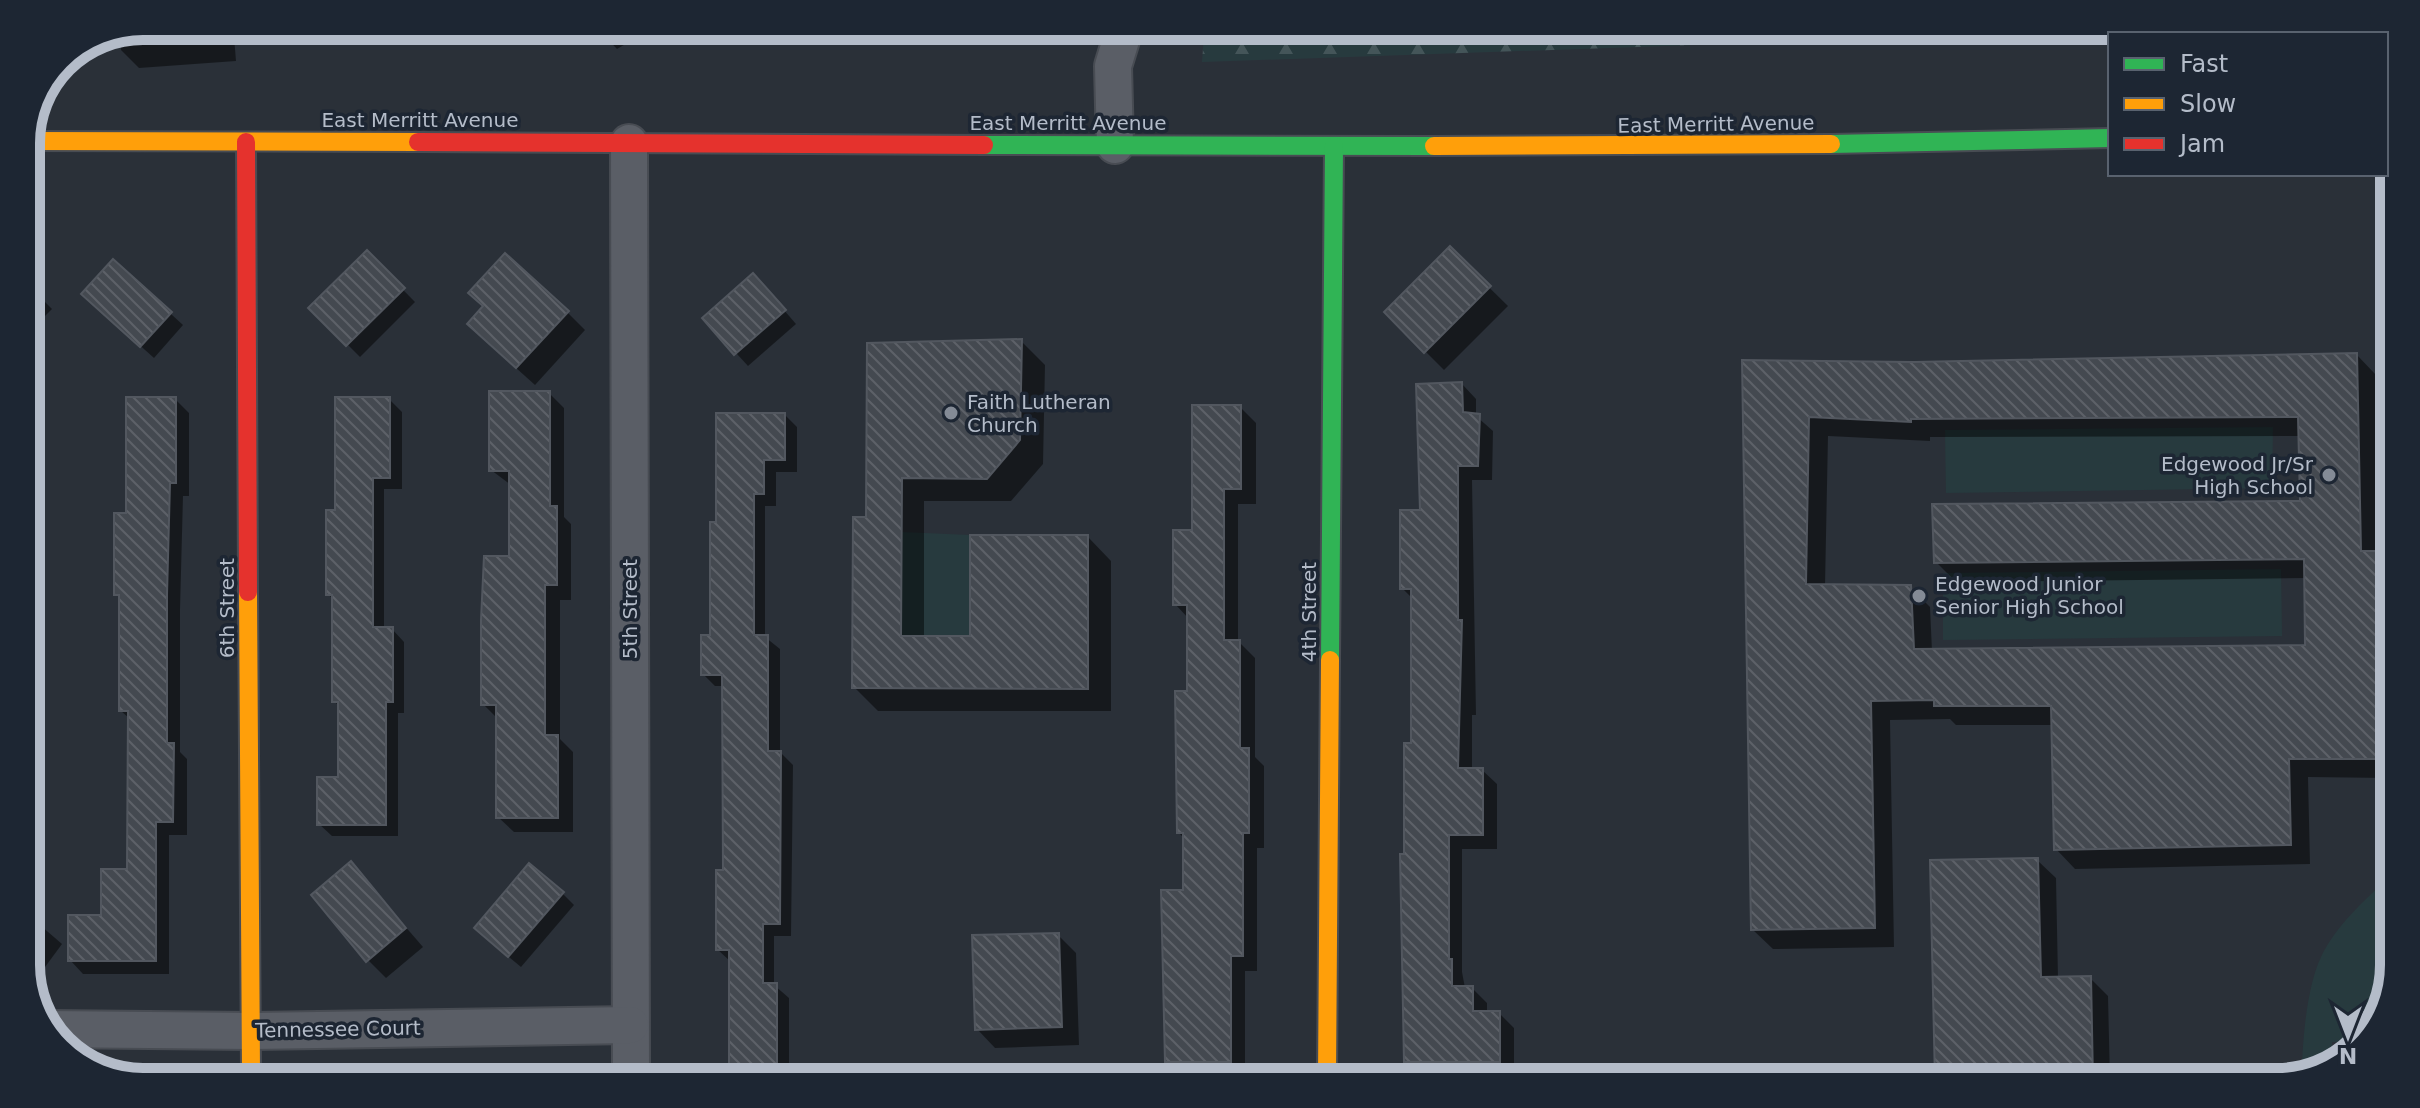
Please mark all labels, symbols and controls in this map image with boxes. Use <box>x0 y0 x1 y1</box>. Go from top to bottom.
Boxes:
legend <box>2108 32 2388 176</box>
text: Fast <box>2180 50 2228 78</box>
text: Slow <box>2180 90 2236 118</box>
street label: East Merritt Avenue <box>321 108 519 132</box>
street label: East Merritt Avenue <box>1617 110 1815 138</box>
street label: East Merritt Avenue <box>969 111 1167 135</box>
text: Jam <box>2178 130 2225 158</box>
place label: Faith Lutheran Church <box>967 390 1111 437</box>
marker: Faith Lutheran Church <box>942 404 960 422</box>
place label: Edgewood Jr/Sr High School <box>2161 452 2314 499</box>
marker: Edgewood Jr/Sr High School <box>2320 466 2338 484</box>
street label: 6th Street <box>215 558 239 658</box>
street label: 5th Street <box>618 559 642 659</box>
street label: 4th Street <box>1297 562 1321 662</box>
place label: Edgewood Junior Senior High School <box>1935 572 2124 619</box>
marker: Edgewood Junior Senior High School <box>1910 587 1928 605</box>
north arrow <box>2308 996 2388 1076</box>
street label: Tennessee Court <box>254 1016 421 1042</box>
text: N <box>2339 1043 2357 1068</box>

